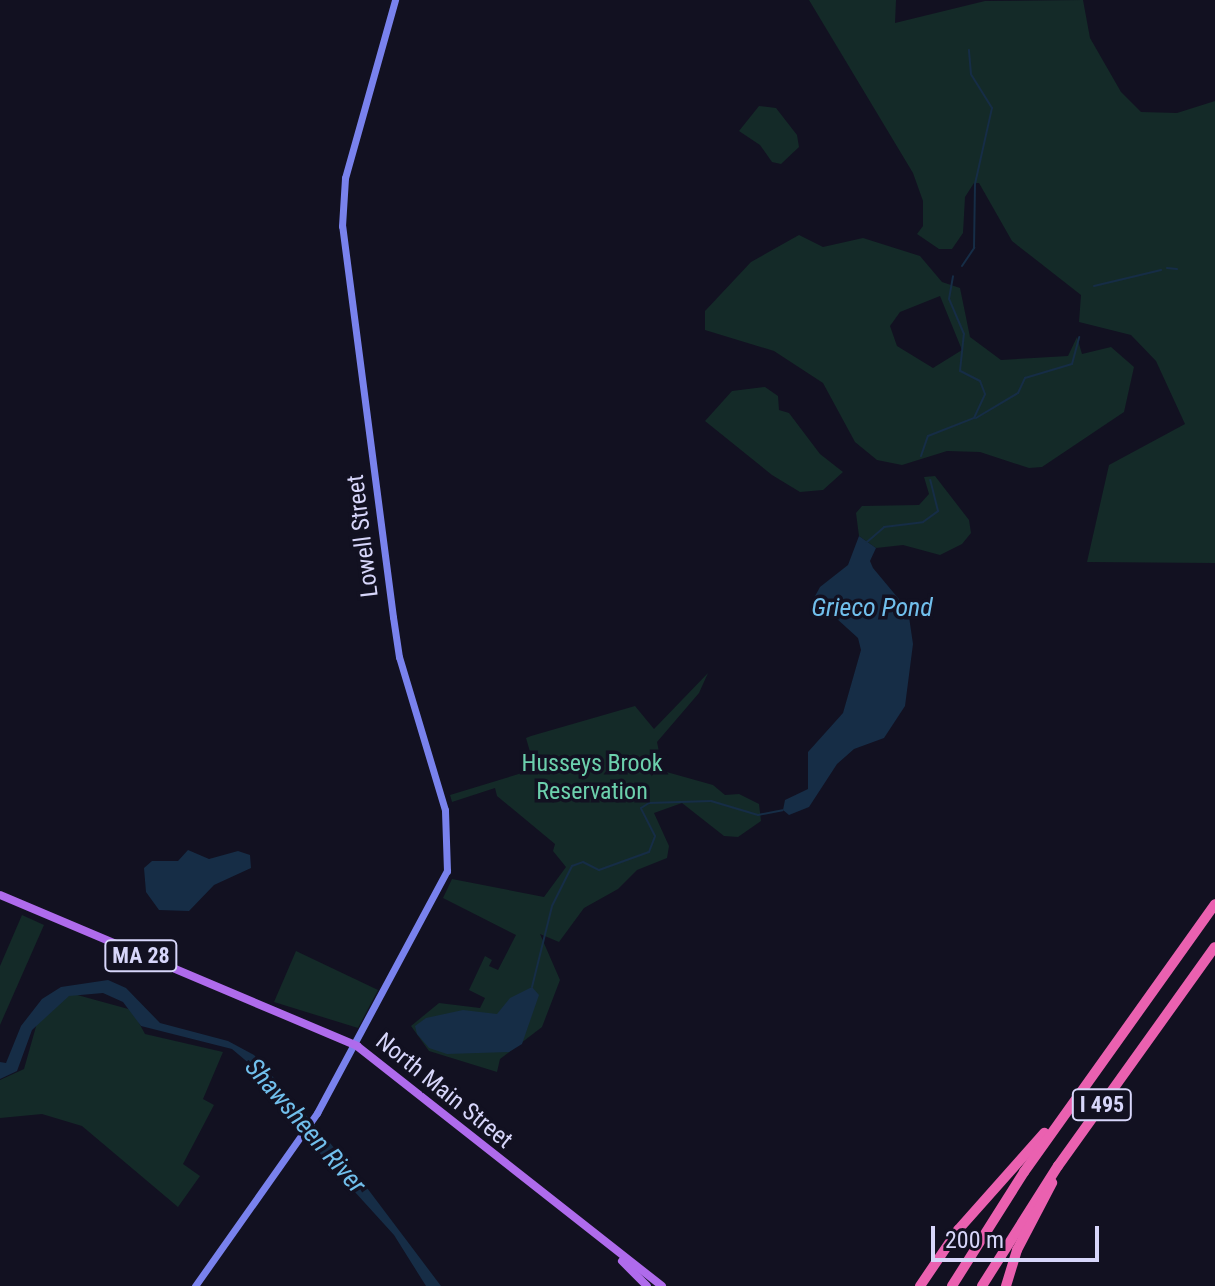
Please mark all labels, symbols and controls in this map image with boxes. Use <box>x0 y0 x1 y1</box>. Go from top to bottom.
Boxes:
street label: Lowell Street <box>341 473 385 599</box>
water label: Grieco Pond <box>811 592 933 624</box>
park label: Husseys Brook Reservation <box>521 750 663 806</box>
road number: MA 28 <box>103 938 179 974</box>
street label: North Main Street <box>370 1027 518 1155</box>
water label: Shawsheen River <box>238 1052 372 1200</box>
road number: I 495 <box>1070 1087 1134 1123</box>
scale bar <box>935 1210 1103 1260</box>
text: 200 m <box>945 1226 1004 1254</box>

